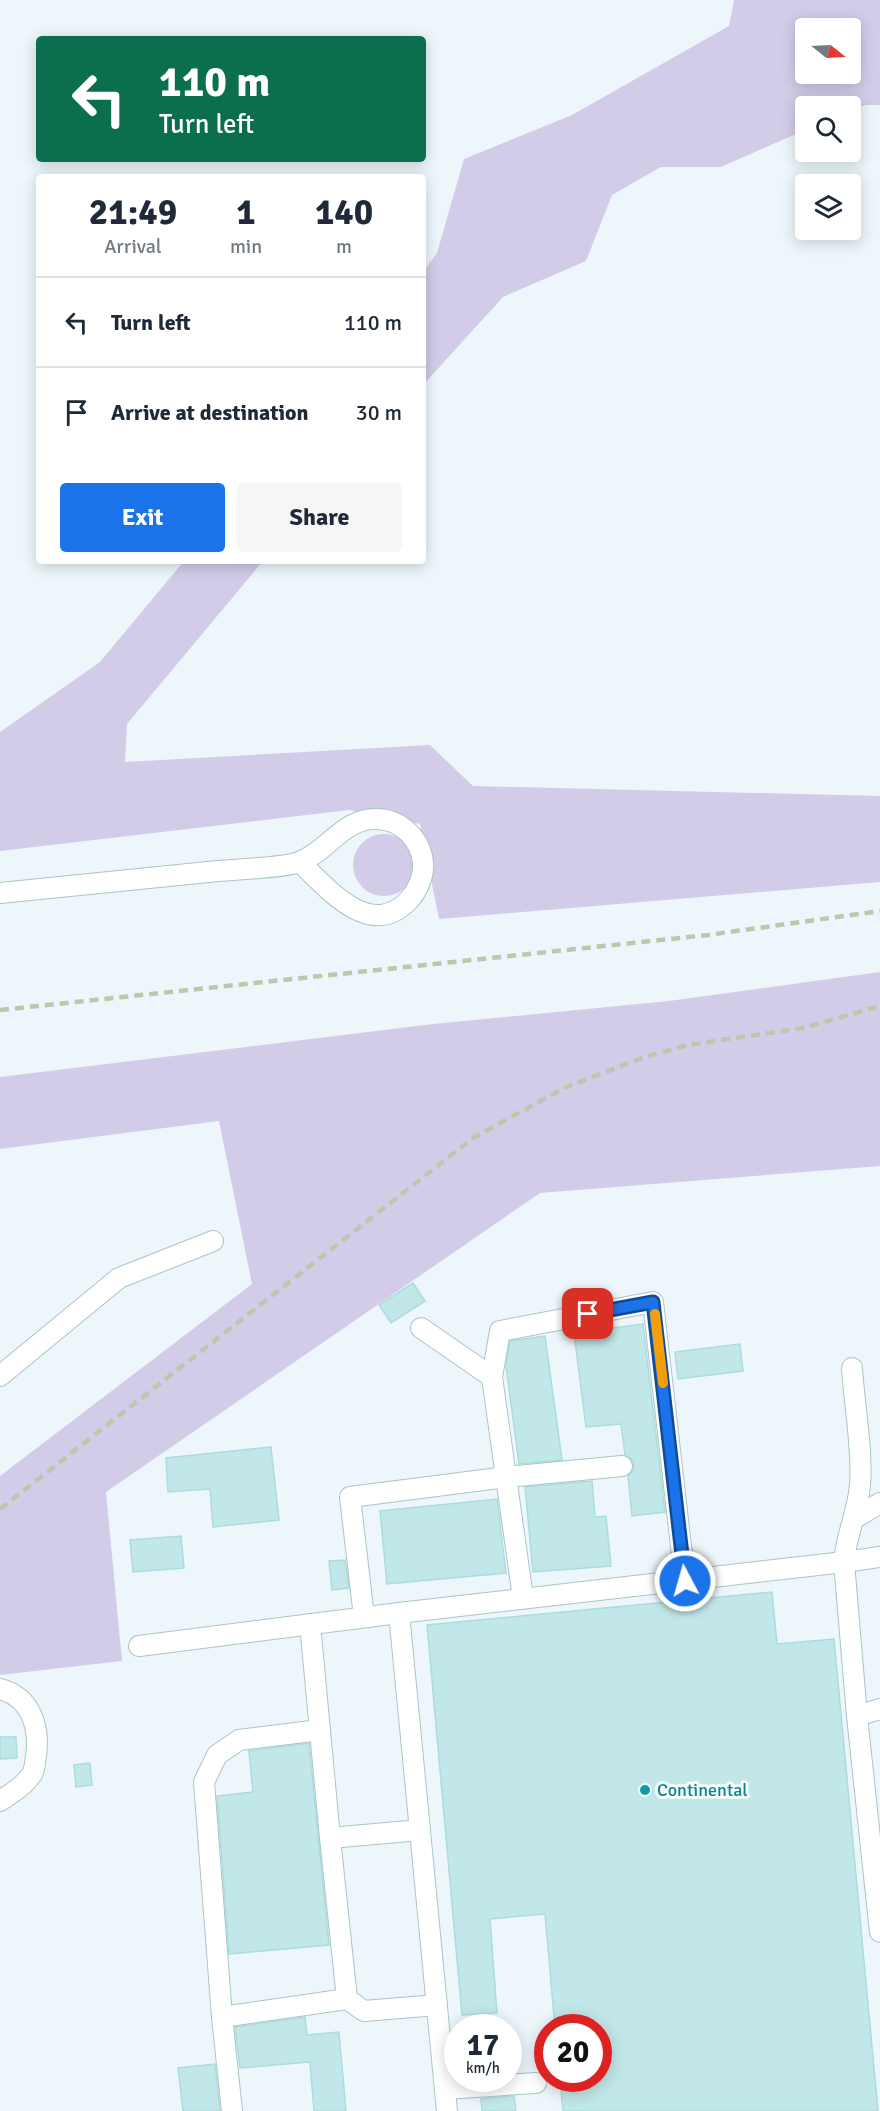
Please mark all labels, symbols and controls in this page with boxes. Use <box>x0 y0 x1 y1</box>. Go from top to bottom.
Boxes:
north arrow <box>795 18 861 84</box>
map controls <box>795 18 861 240</box>
text: 110 m <box>159 57 270 108</box>
icon: left <box>60 60 138 138</box>
button: search <box>795 96 861 162</box>
text: Turn left <box>159 108 254 141</box>
button: layers <box>795 174 861 240</box>
text: 21:49 <box>89 190 177 235</box>
text: 1 <box>236 190 256 235</box>
text: 140 <box>315 190 373 235</box>
text: Arrival <box>104 234 162 259</box>
text: min <box>230 234 262 259</box>
text: m <box>336 234 352 259</box>
icon: left <box>60 306 93 339</box>
text: Turn left <box>111 309 191 336</box>
text: 110 m <box>344 309 402 336</box>
icon: arrive <box>60 396 93 429</box>
text: Arrive at destination <box>111 399 308 426</box>
text: 30 m <box>356 399 402 426</box>
button: Exit <box>60 483 225 552</box>
button: Share <box>237 483 402 552</box>
pin <box>562 1288 613 1339</box>
icon: arrive <box>571 1297 604 1330</box>
position arrow <box>653 1549 717 1613</box>
place label: Continental <box>657 1779 748 1801</box>
marker: Continental <box>638 1783 652 1797</box>
speed limit sign: 20 <box>534 2014 612 2092</box>
text: 17 <box>467 2027 499 2064</box>
text: km/h <box>466 2059 500 2077</box>

